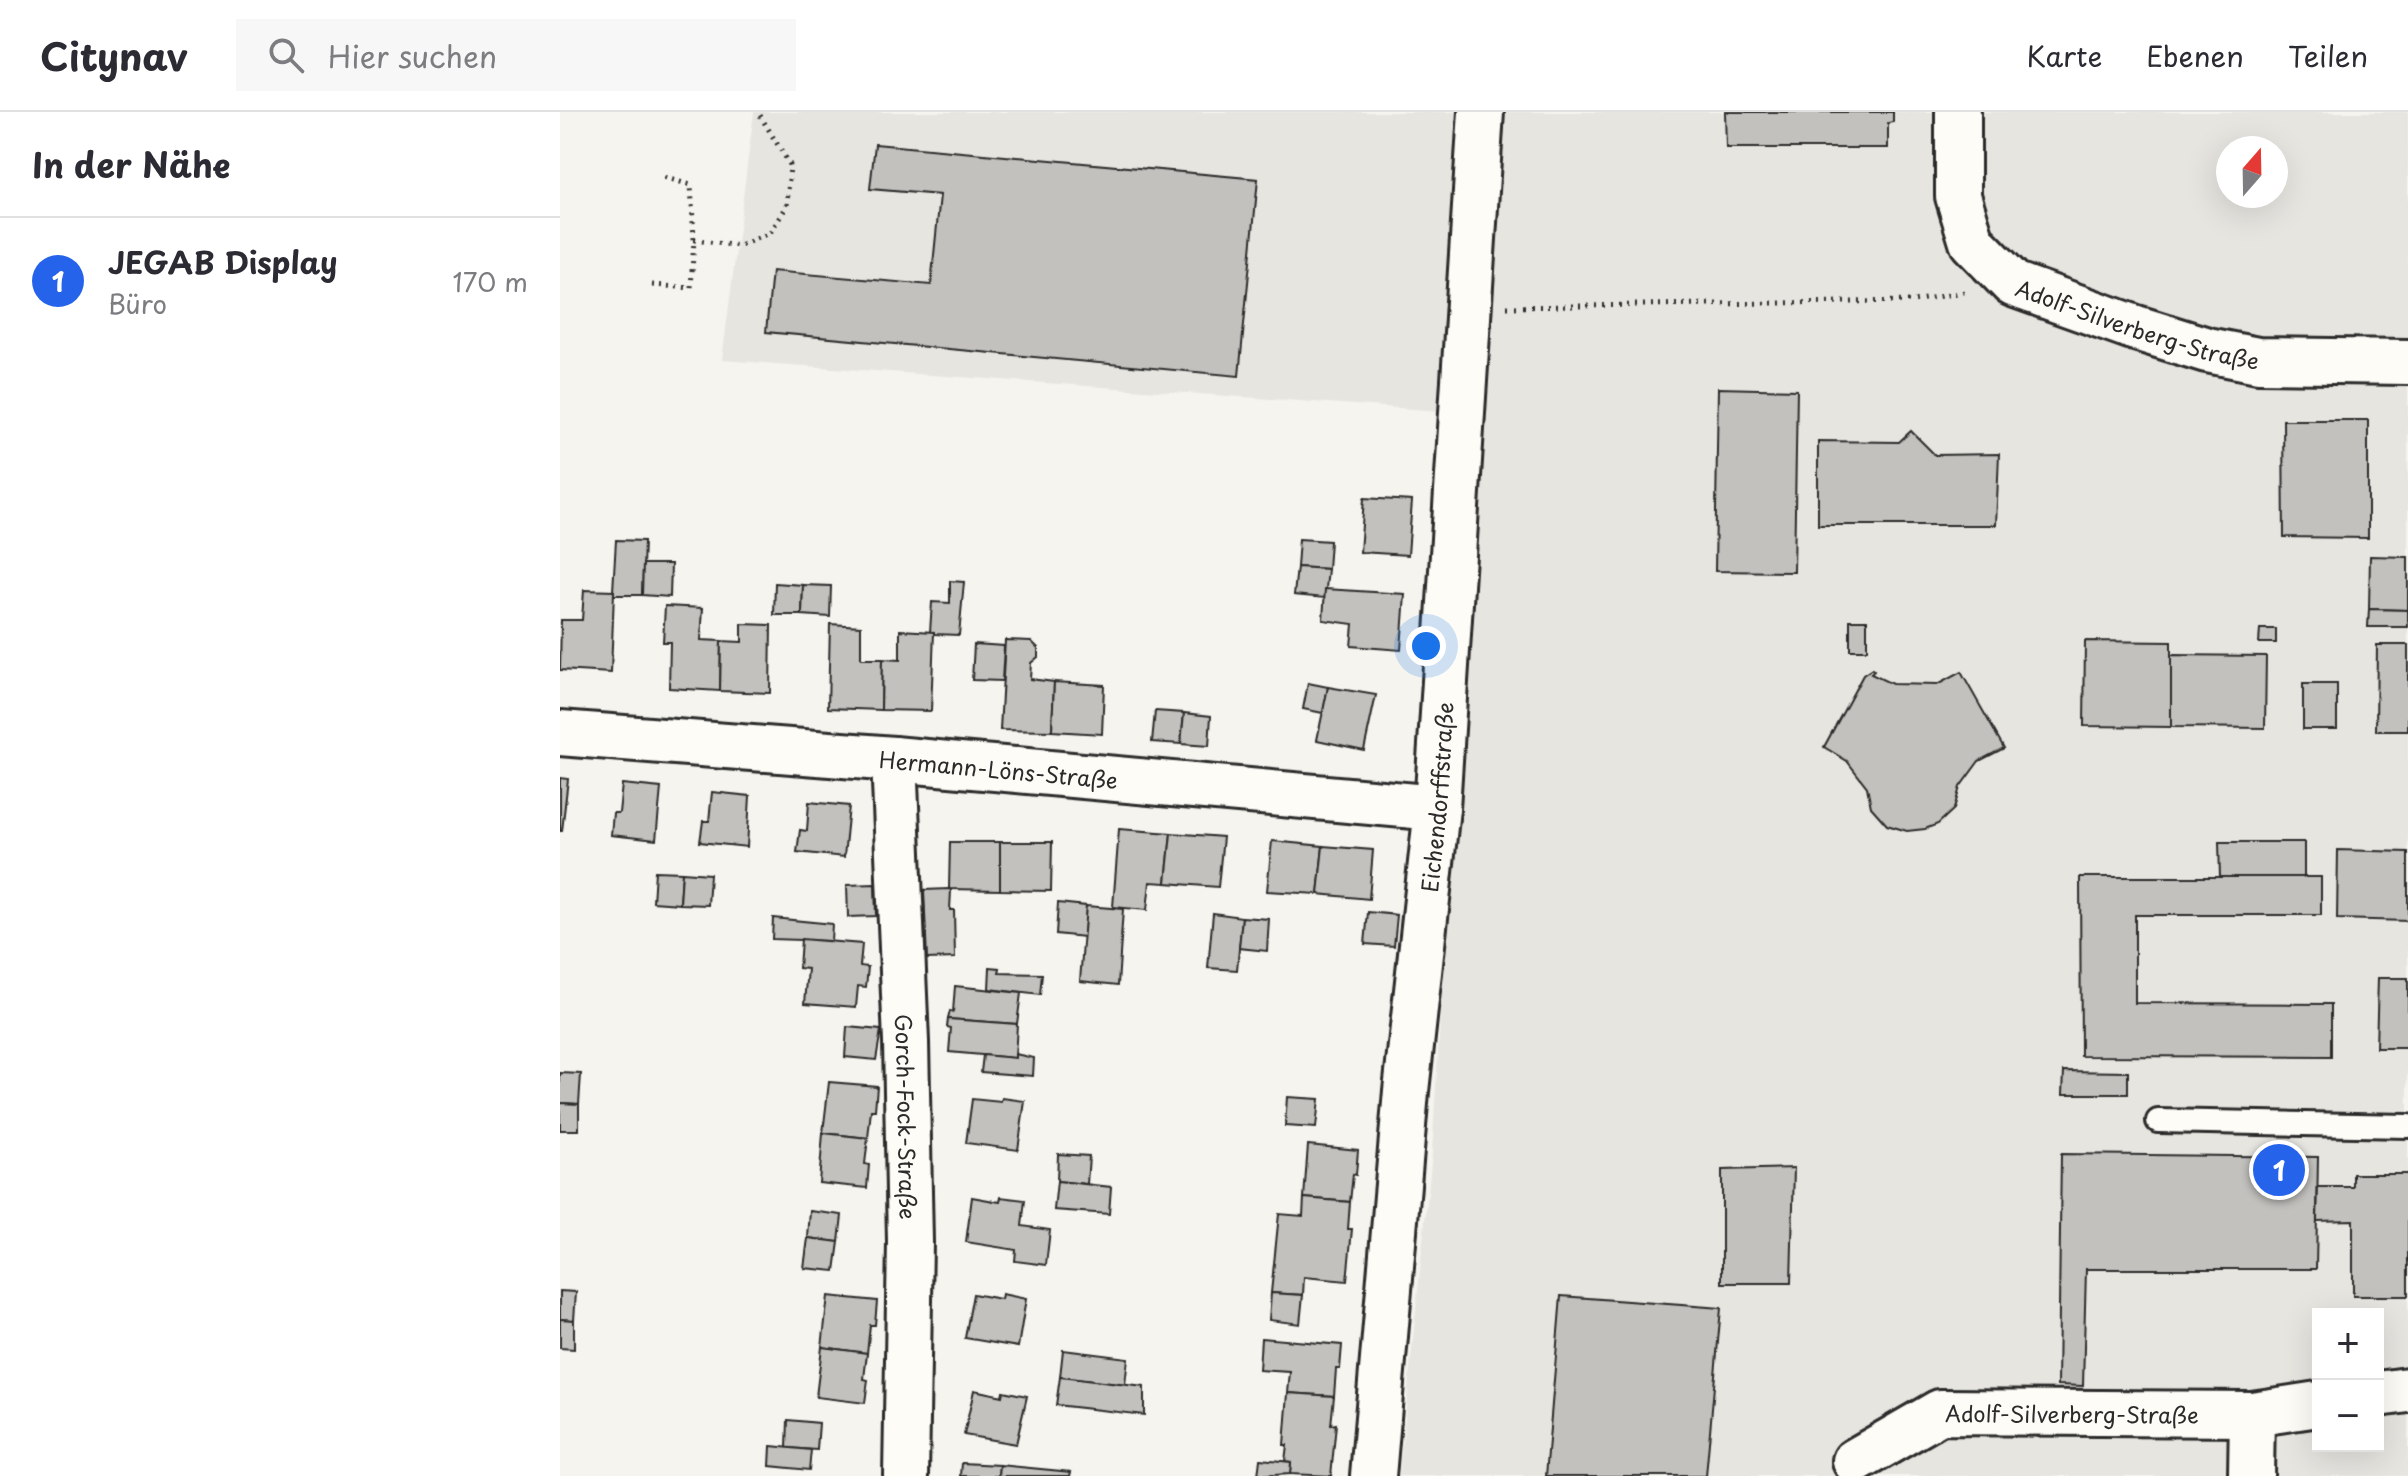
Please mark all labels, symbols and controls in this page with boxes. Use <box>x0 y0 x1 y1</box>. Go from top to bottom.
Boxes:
search box <box>236 19 796 91</box>
text: Citynav <box>40 27 188 84</box>
icon: search <box>264 33 308 77</box>
text: Hier suchen <box>328 33 497 78</box>
text: Karte <box>2027 34 2102 77</box>
text: Ebenen <box>2146 34 2244 77</box>
text: Teilen <box>2288 34 2368 77</box>
north arrow <box>2216 136 2288 208</box>
text: In der Nähe <box>32 138 230 190</box>
text: JEGAB Display <box>108 239 338 284</box>
text: 1 <box>52 262 64 301</box>
text: 170 m <box>453 262 528 301</box>
street label: Adolf-Silverberg-Straße <box>2012 270 2262 376</box>
text: Büro <box>108 284 167 323</box>
your location <box>1406 626 1446 666</box>
street label: Eichendorffstraße <box>1411 701 1460 894</box>
street label: Hermann-Löns-Straße <box>878 741 1119 796</box>
street label: Gorch-Fock-Straße <box>888 1013 926 1220</box>
pin: 1 <box>2253 1140 2305 1200</box>
map controls <box>2312 1308 2384 1452</box>
button: + <box>2312 1308 2384 1380</box>
button: − <box>2312 1380 2384 1452</box>
street label: Adolf-Silverberg-Straße <box>1945 1396 2199 1430</box>

